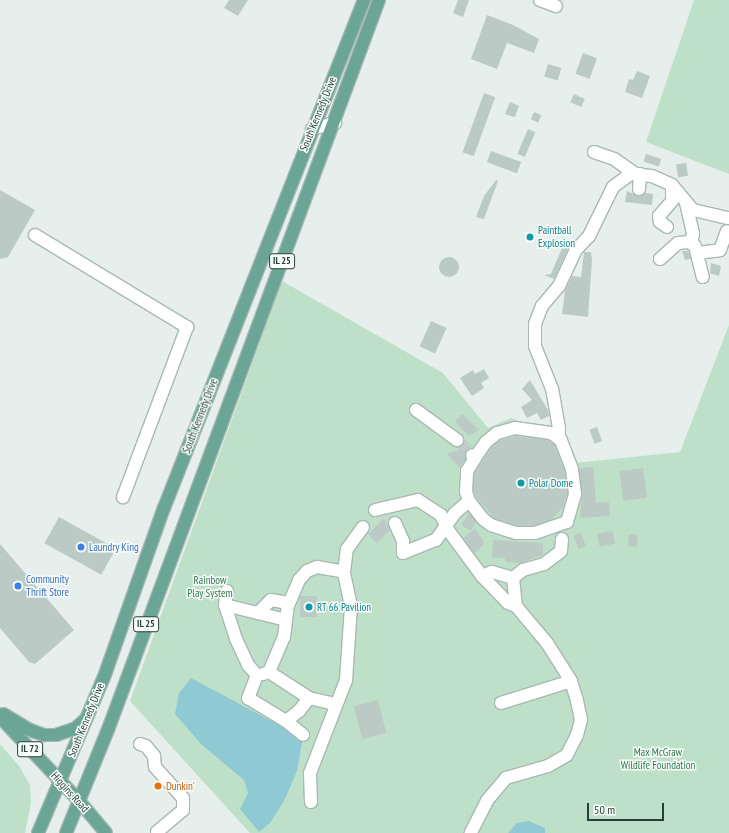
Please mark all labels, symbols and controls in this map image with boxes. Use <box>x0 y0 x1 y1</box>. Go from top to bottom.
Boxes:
street label: South Kennedy Drive <box>297 75 339 153</box>
place label: Paintball Explosion <box>538 224 575 250</box>
marker: Paintball Explosion <box>525 232 535 242</box>
road number: IL 25 <box>268 253 296 269</box>
street label: South Kennedy Drive <box>180 377 220 455</box>
place label: Polar Dome <box>529 476 573 490</box>
marker: Polar Dome <box>516 478 526 488</box>
place label: Laundry King <box>89 540 139 554</box>
marker: Laundry King <box>76 542 86 552</box>
place label: Community Thrift Store <box>26 573 69 599</box>
park label: Rainbow Play System <box>187 574 233 600</box>
marker: Community Thrift Store <box>13 581 23 591</box>
place label: RT 66 Pavilion <box>317 600 371 614</box>
marker: RT 66 Pavilion <box>304 602 314 612</box>
road number: IL 25 <box>132 616 160 632</box>
street label: South Kennedy Drive <box>65 681 107 759</box>
road number: IL 72 <box>16 741 44 757</box>
park label: Max McGraw Wildlife Foundation <box>621 746 695 772</box>
street label: Higgins Road <box>48 769 92 815</box>
place label: Dunkin' <box>166 779 195 793</box>
marker: Dunkin' <box>153 781 163 791</box>
scale bar <box>589 795 666 821</box>
text: 50 m <box>594 802 615 817</box>

